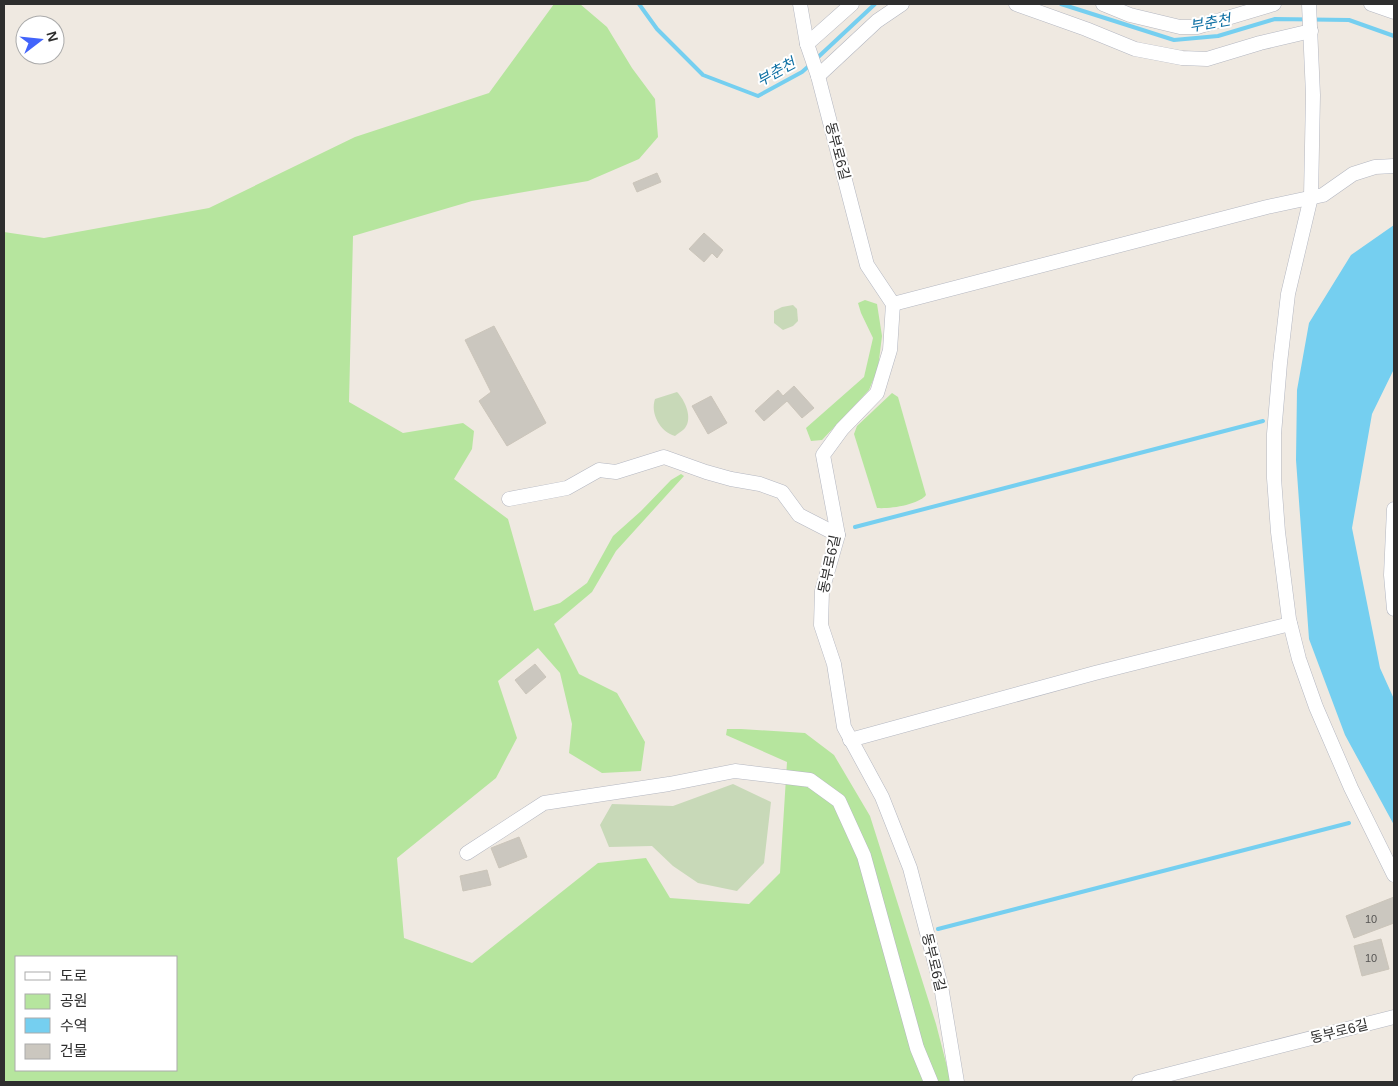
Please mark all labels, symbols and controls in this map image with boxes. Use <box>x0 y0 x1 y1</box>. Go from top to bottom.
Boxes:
water label: 부춘천 <box>1188 10 1234 34</box>
north arrow <box>15 15 65 65</box>
text: N <box>43 29 62 43</box>
water label: 부춘천 <box>754 53 800 89</box>
street label: 동부로6길 <box>823 120 853 182</box>
street label: 동부로6길 <box>815 533 843 595</box>
house number: 10 <box>1365 913 1377 925</box>
street label: 동부로6길 <box>919 931 949 993</box>
house number: 10 <box>1365 952 1377 964</box>
legend <box>15 956 178 1071</box>
text: 도로 <box>60 967 88 984</box>
text: 공원 <box>60 992 88 1009</box>
street label: 동부로6길 <box>1308 1016 1370 1046</box>
text: 수역 <box>60 1017 88 1034</box>
text: 건물 <box>60 1042 88 1059</box>

